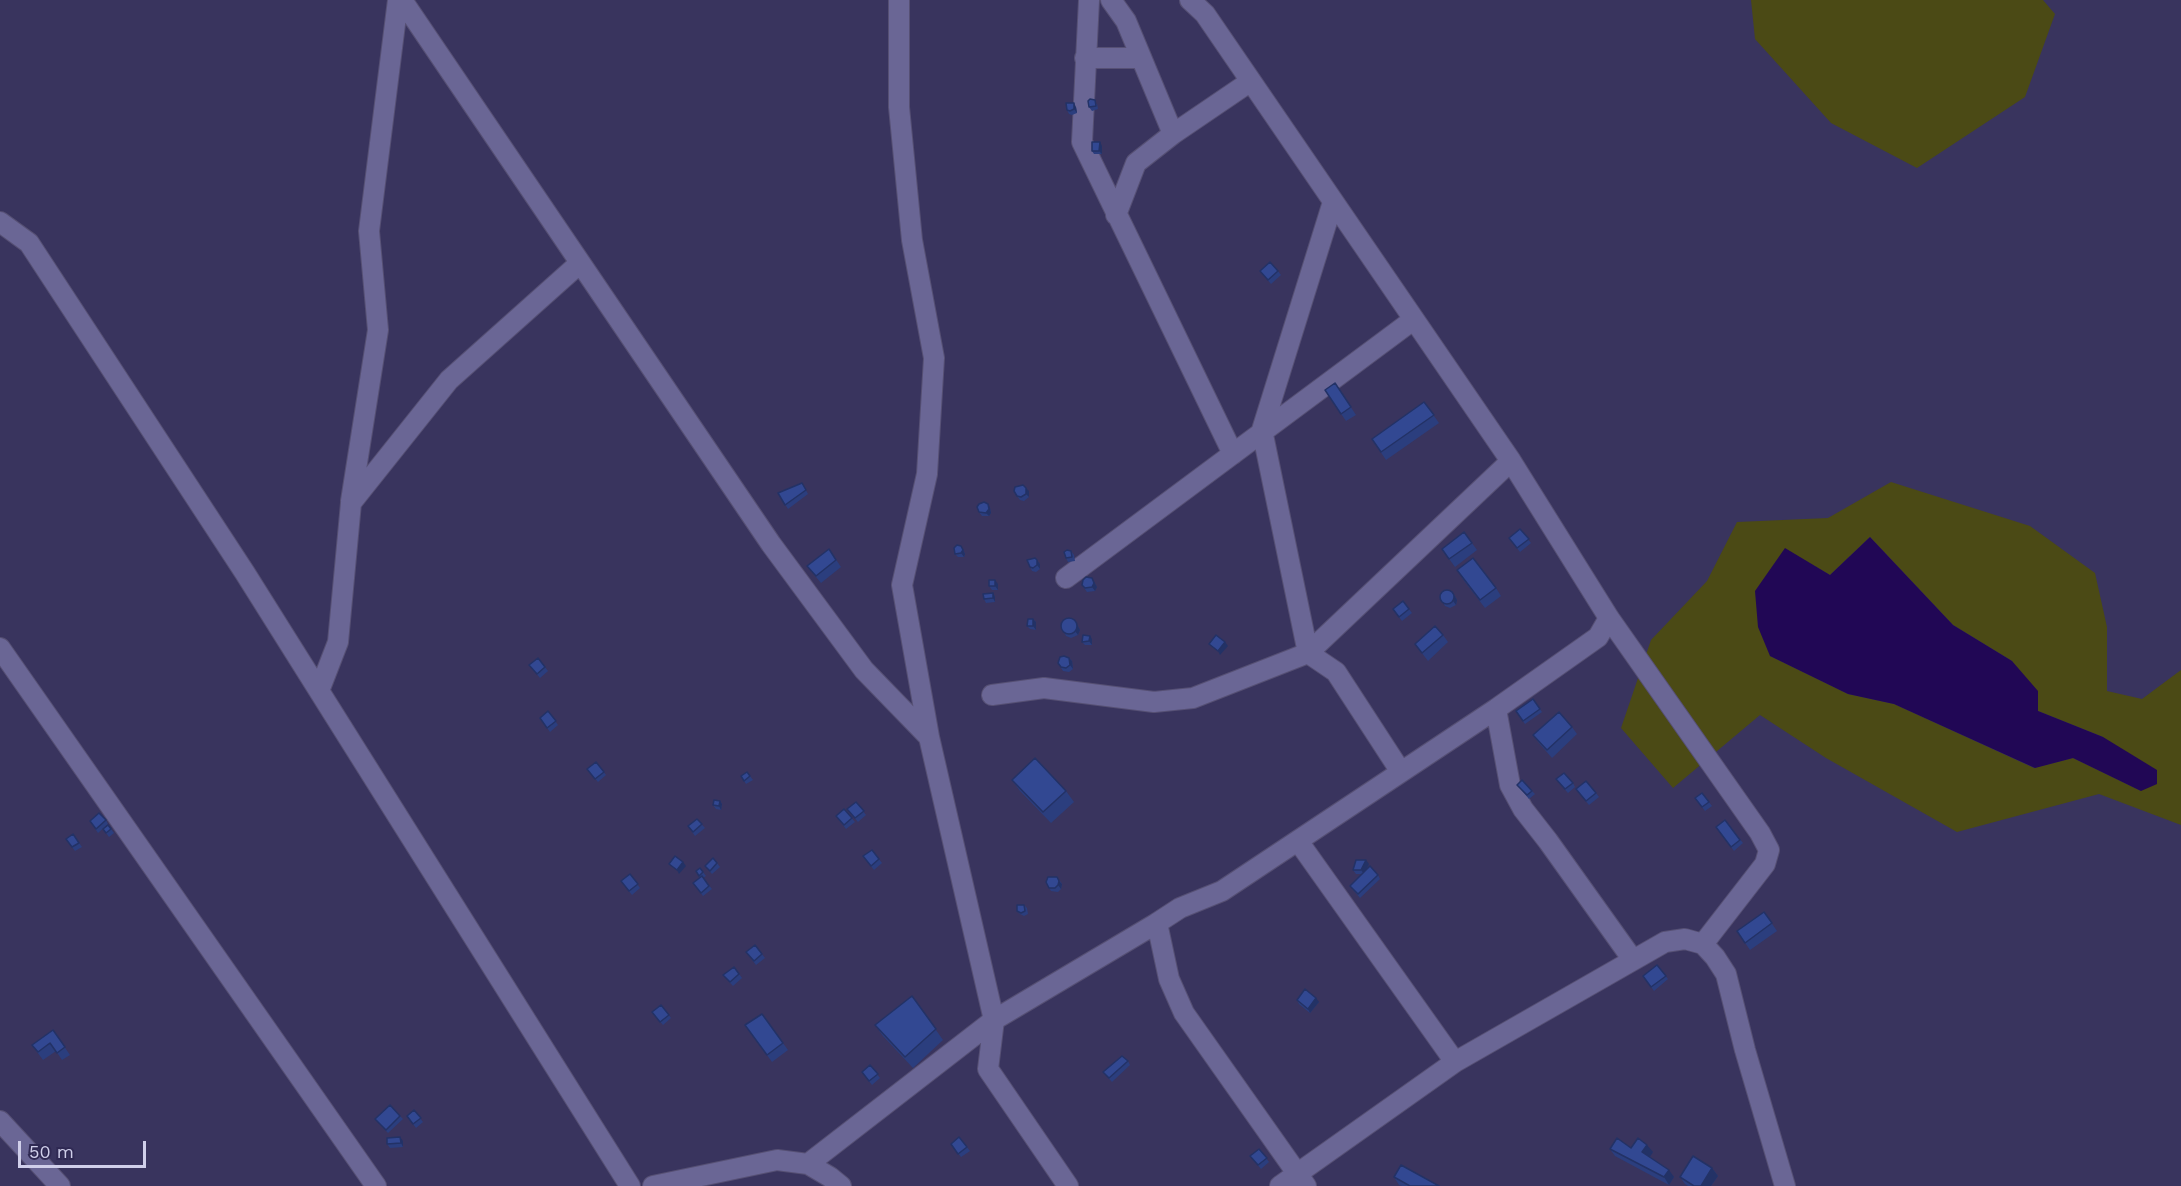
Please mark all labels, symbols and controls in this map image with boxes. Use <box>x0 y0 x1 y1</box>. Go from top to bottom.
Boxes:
scale bar <box>21 1129 148 1167</box>
text: 50 m <box>29 1141 74 1162</box>

